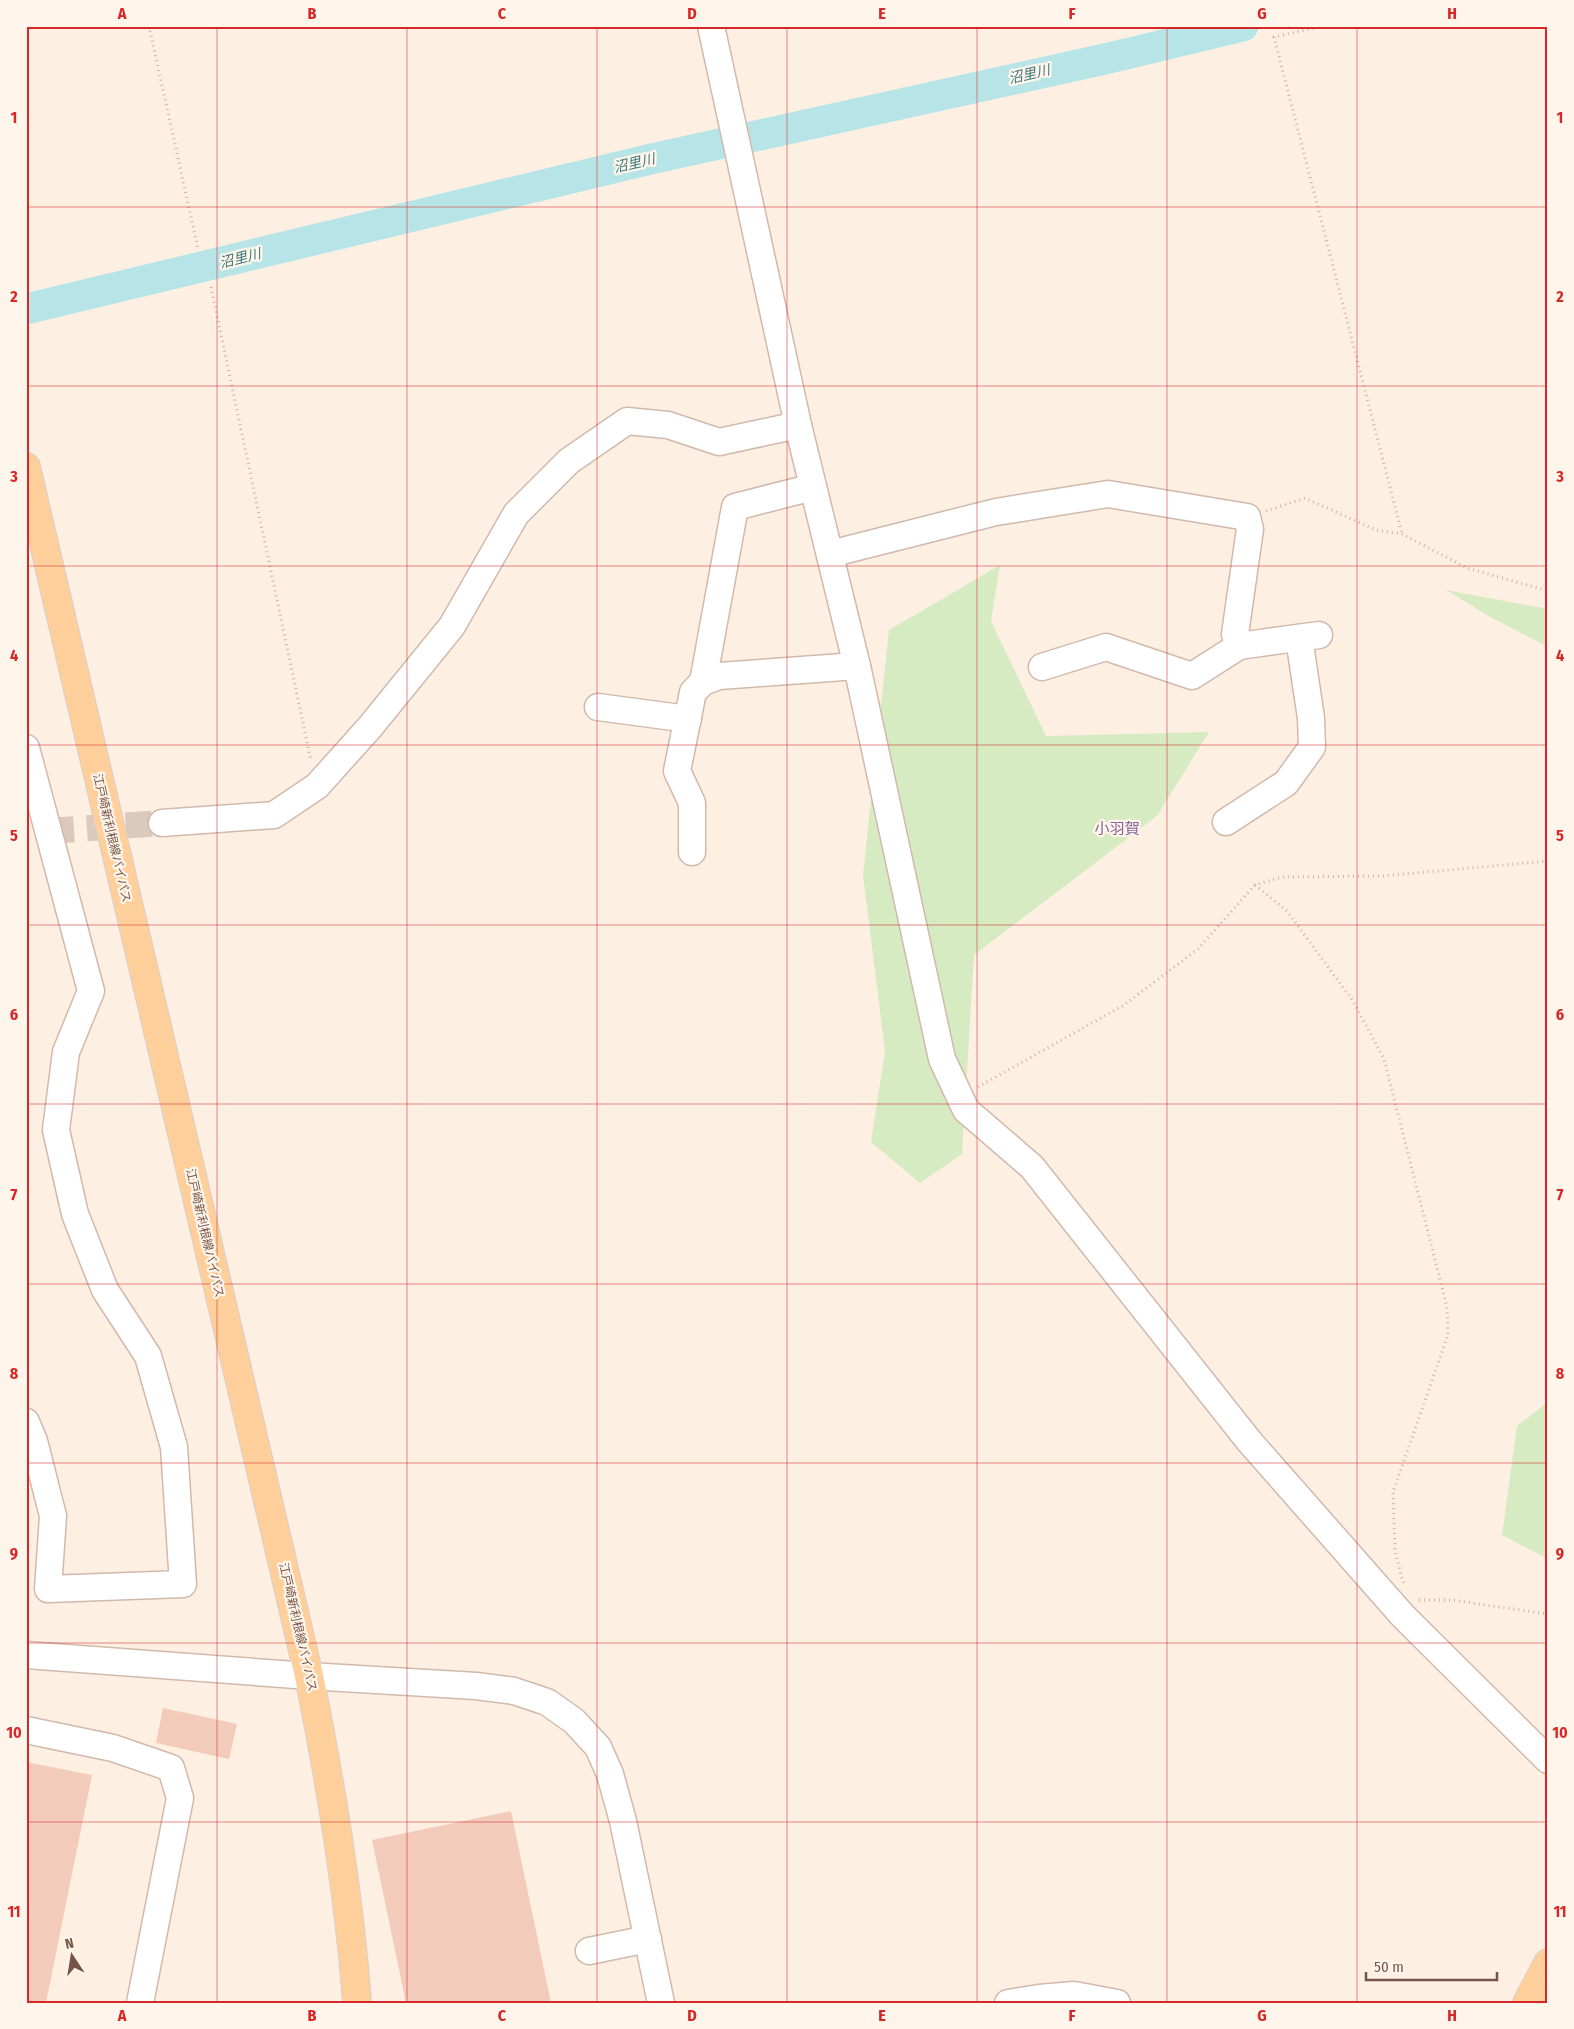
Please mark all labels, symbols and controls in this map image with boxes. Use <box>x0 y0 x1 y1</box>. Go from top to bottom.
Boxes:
text: A <box>117 4 127 23</box>
text: B <box>308 4 317 23</box>
text: C <box>498 4 507 23</box>
text: D <box>687 4 697 23</box>
text: E <box>878 4 886 23</box>
text: F <box>1068 4 1076 23</box>
text: G <box>1257 4 1267 23</box>
text: H <box>1447 4 1457 23</box>
water label: 沼里川 <box>1007 61 1053 87</box>
text: 1 <box>11 108 17 127</box>
text: 1 <box>1557 108 1563 127</box>
water label: 沼里川 <box>612 150 658 176</box>
water label: 沼里川 <box>218 245 264 272</box>
text: 2 <box>9 287 18 306</box>
text: 2 <box>1555 287 1564 306</box>
text: 3 <box>9 467 18 486</box>
text: 3 <box>1555 467 1564 486</box>
text: 4 <box>10 646 18 665</box>
text: 4 <box>1556 646 1564 665</box>
street label: 江戸崎新利根線バイパス <box>90 772 134 904</box>
district label: 小羽賀 <box>1094 820 1140 838</box>
text: 5 <box>10 826 18 845</box>
text: 5 <box>1556 826 1564 845</box>
text: 6 <box>10 1005 18 1024</box>
text: 6 <box>1556 1005 1564 1024</box>
street label: 江戸崎新利根線バイパス <box>183 1167 227 1299</box>
text: 7 <box>11 1185 18 1204</box>
text: 7 <box>1557 1185 1564 1204</box>
text: 8 <box>10 1364 19 1383</box>
text: 8 <box>1556 1364 1565 1383</box>
text: 9 <box>10 1544 18 1563</box>
text: 9 <box>1556 1544 1564 1563</box>
street label: 江戸崎新利根線バイパス <box>276 1561 320 1693</box>
text: 10 <box>6 1723 22 1742</box>
text: 10 <box>1552 1723 1568 1742</box>
text: 11 <box>7 1902 21 1921</box>
text: 11 <box>1553 1902 1567 1921</box>
north arrow <box>48 1932 98 1982</box>
text: N <box>64 1935 75 1953</box>
scale bar <box>1366 1949 1498 1981</box>
text: 50 m <box>1374 1958 1404 1976</box>
text: A <box>117 2006 127 2025</box>
text: B <box>308 2006 317 2025</box>
text: C <box>498 2006 507 2025</box>
text: D <box>687 2006 697 2025</box>
text: E <box>878 2006 886 2025</box>
text: F <box>1068 2006 1076 2025</box>
text: G <box>1257 2006 1267 2025</box>
text: H <box>1447 2006 1457 2025</box>

